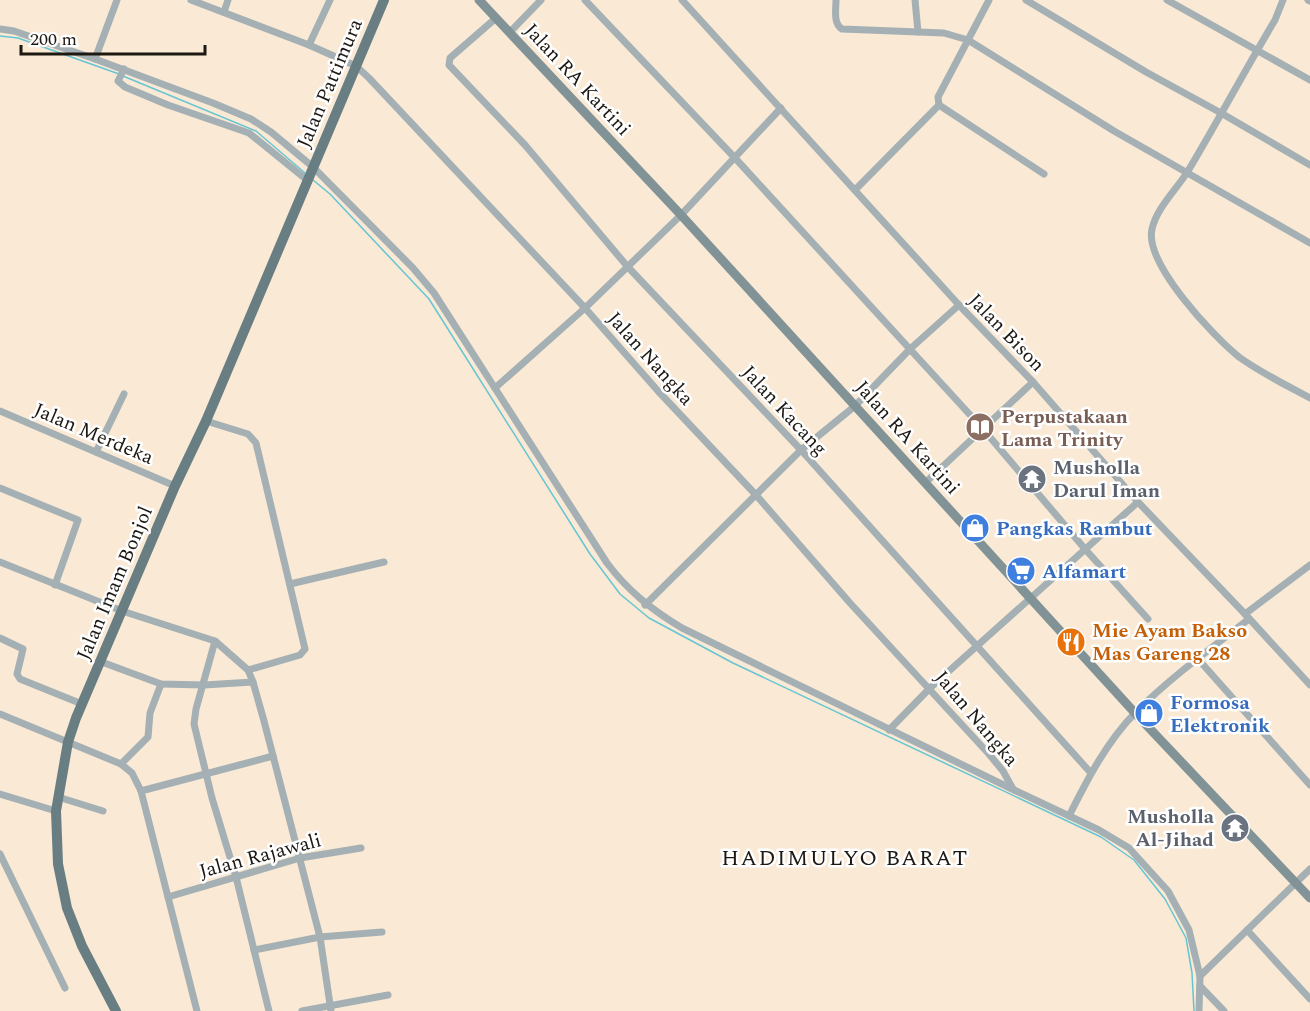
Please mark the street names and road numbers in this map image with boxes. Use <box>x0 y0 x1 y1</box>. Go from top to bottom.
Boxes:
street label: Jalan Pattimura <box>289 14 371 153</box>
street label: Jalan RA Kartini <box>517 16 638 143</box>
street label: Jalan Bison <box>961 286 1052 379</box>
street label: Jalan Nangka <box>600 305 701 413</box>
street label: Jalan Kacang <box>734 358 834 463</box>
street label: Jalan RA Kartini <box>848 374 967 502</box>
street label: Jalan Merdeka <box>29 395 158 473</box>
street label: Jalan Imam Bonjol <box>69 502 161 665</box>
street label: Jalan Nangka <box>927 664 1026 774</box>
street label: Jalan Rajawali <box>196 825 325 887</box>

